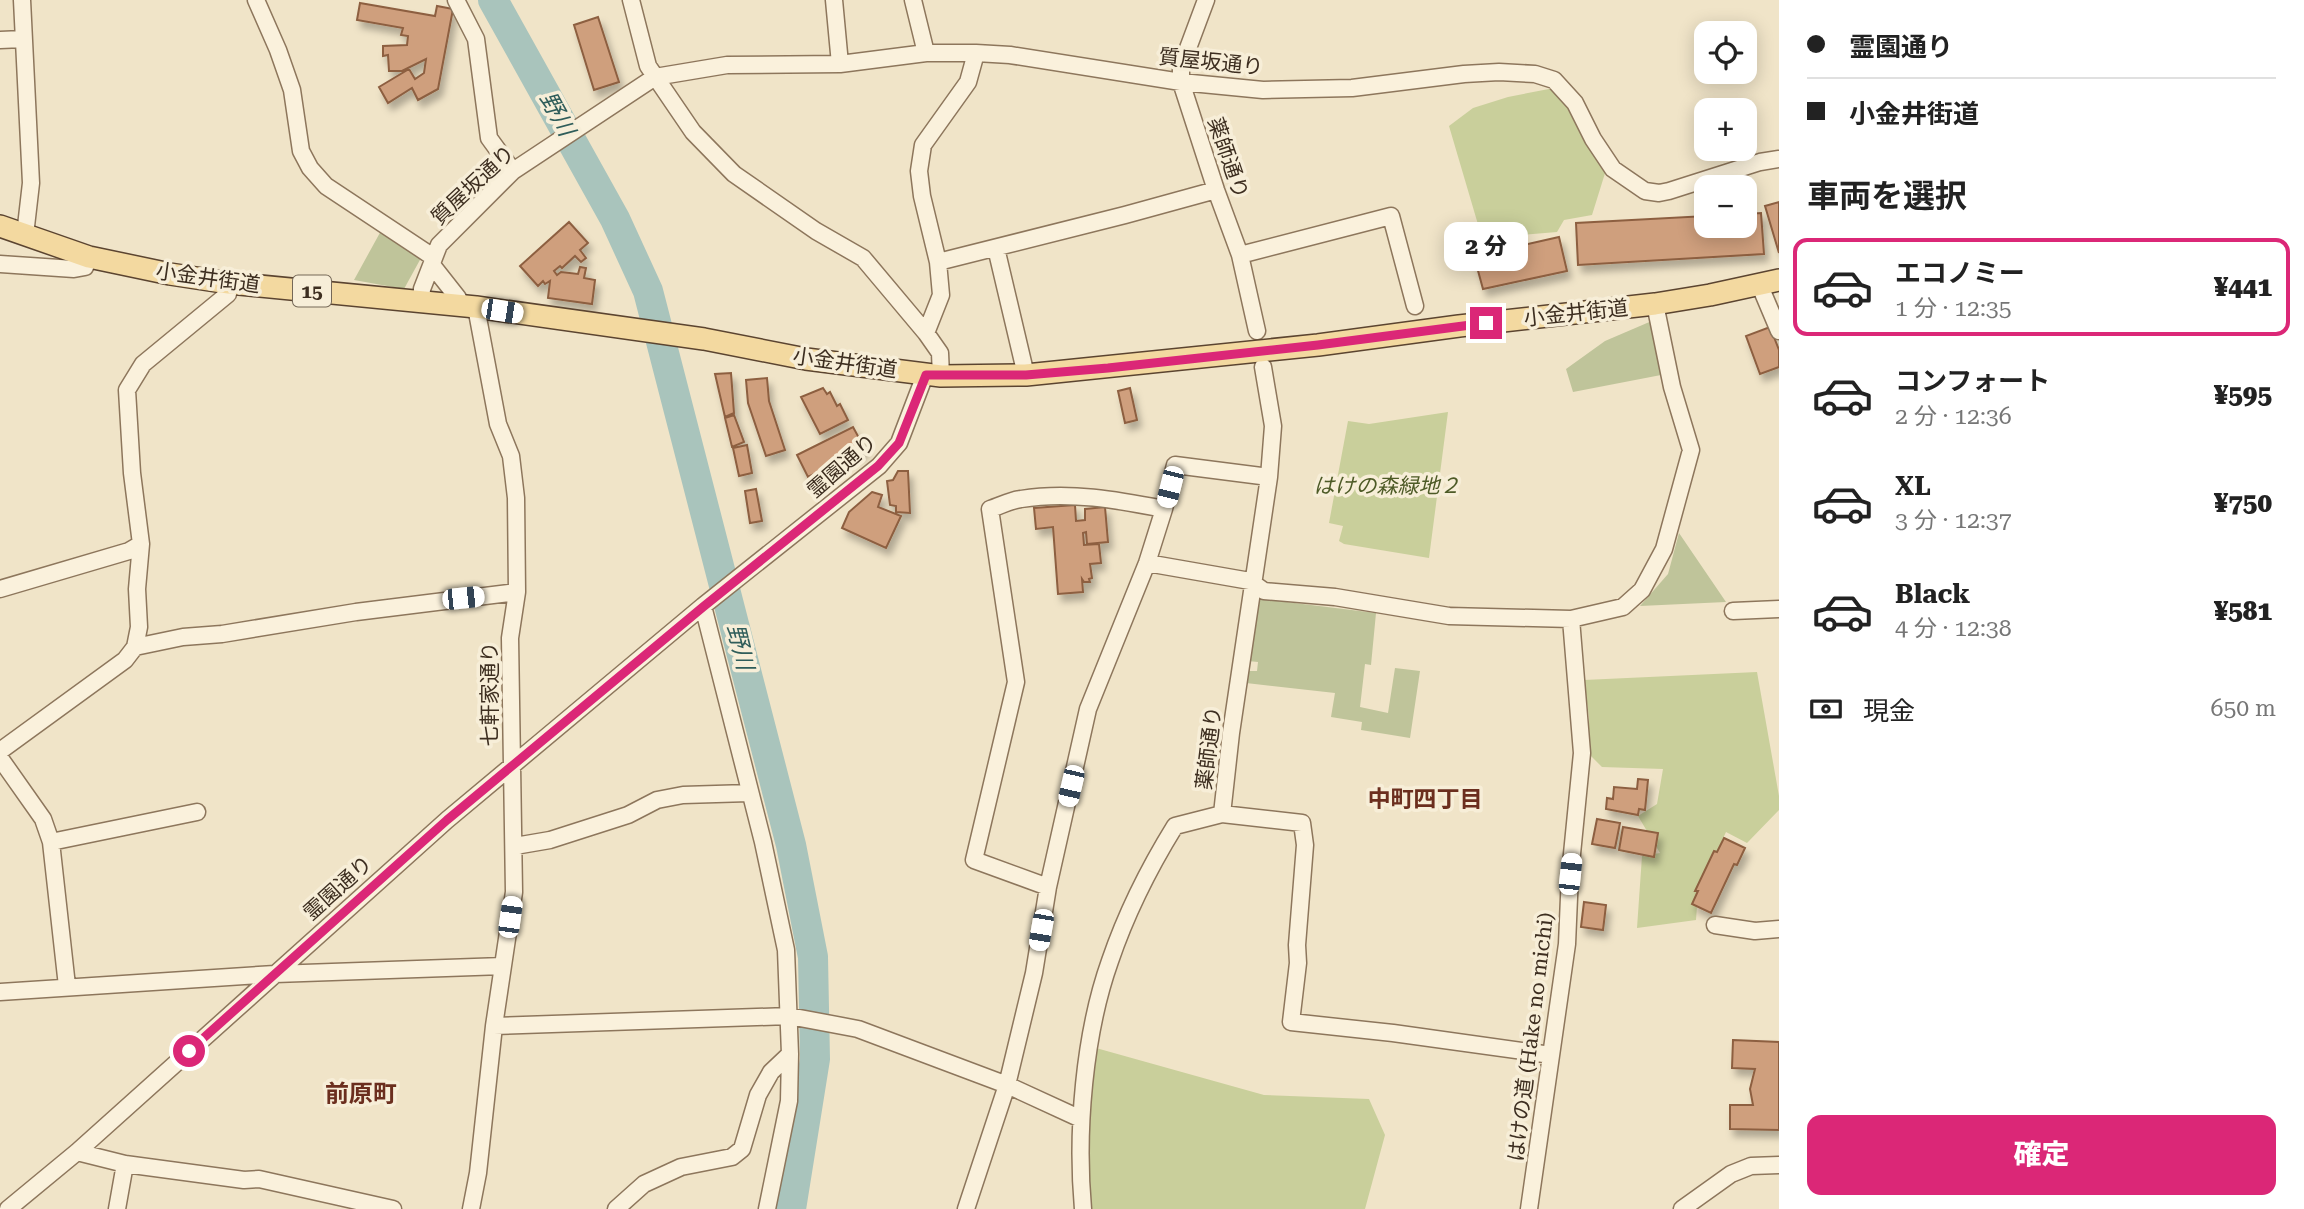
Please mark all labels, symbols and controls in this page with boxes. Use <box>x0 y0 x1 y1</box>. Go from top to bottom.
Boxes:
map controls <box>1694 21 1757 238</box>
button: locate <box>1694 21 1757 84</box>
text: 霊園通り <box>1849 32 1953 62</box>
street label: 質屋坂通り <box>1158 45 1264 79</box>
water label: 野川 <box>534 87 581 143</box>
button: + <box>1694 98 1757 161</box>
text: 小金井街道 <box>1849 99 1979 129</box>
street label: 薬師通り <box>1203 114 1253 202</box>
street label: 質屋坂通り <box>426 140 520 230</box>
button: − <box>1694 175 1757 238</box>
text: 車両を選択 <box>1807 177 1967 215</box>
callout: 2 分 <box>1444 222 1528 270</box>
text: 2 分 <box>1465 233 1507 260</box>
icon: car <box>1811 256 1874 319</box>
text: エコノミー <box>1895 258 2025 288</box>
street label: 小金井街道 <box>154 259 262 297</box>
text: ¥441 <box>2214 272 2272 302</box>
road number: 15 <box>293 276 331 306</box>
text: 1 分 · 12:35 <box>1895 295 2012 322</box>
street label: 小金井街道 <box>1523 296 1629 330</box>
car <box>480 297 525 325</box>
route end <box>1470 307 1502 339</box>
street label: 小金井街道 <box>791 344 899 382</box>
icon: car <box>1811 364 1874 427</box>
text: コンフォート <box>1895 366 2050 396</box>
text: ¥595 <box>2214 380 2272 410</box>
text: 2 分 · 12:36 <box>1895 403 2012 430</box>
street label: 霊園通り <box>802 429 882 503</box>
car <box>1155 464 1186 510</box>
text: XL <box>1895 471 1931 501</box>
icon: car <box>1811 472 1874 535</box>
park label: はけの森緑地２ <box>1314 474 1461 498</box>
text: ¥750 <box>2214 488 2272 518</box>
text: 3 分 · 12:37 <box>1895 507 2012 534</box>
text: Black <box>1895 579 1970 609</box>
icon: car <box>1811 580 1874 643</box>
car <box>442 585 485 611</box>
text: ¥581 <box>2214 596 2272 626</box>
text: 4 分 · 12:38 <box>1895 615 2012 642</box>
water label: 野川 <box>721 621 759 675</box>
street label: 七軒家通り <box>478 642 502 747</box>
icon: cash <box>1807 690 1845 728</box>
text: 650 m <box>2211 695 2276 722</box>
text: 現金 <box>1863 696 1915 726</box>
street label: 薬師通り <box>1192 705 1226 791</box>
car <box>1057 763 1086 809</box>
district label: 中町四丁目 <box>1368 786 1483 813</box>
street label: 霊園通り <box>299 851 377 925</box>
car <box>1558 852 1583 896</box>
car <box>497 895 524 939</box>
car <box>1028 907 1055 953</box>
street label: はけの道 (Hake no michi) <box>1504 911 1558 1163</box>
route start <box>173 1035 205 1067</box>
district label: 前原町 <box>325 1080 397 1108</box>
button: 確定 <box>1807 1115 2276 1195</box>

